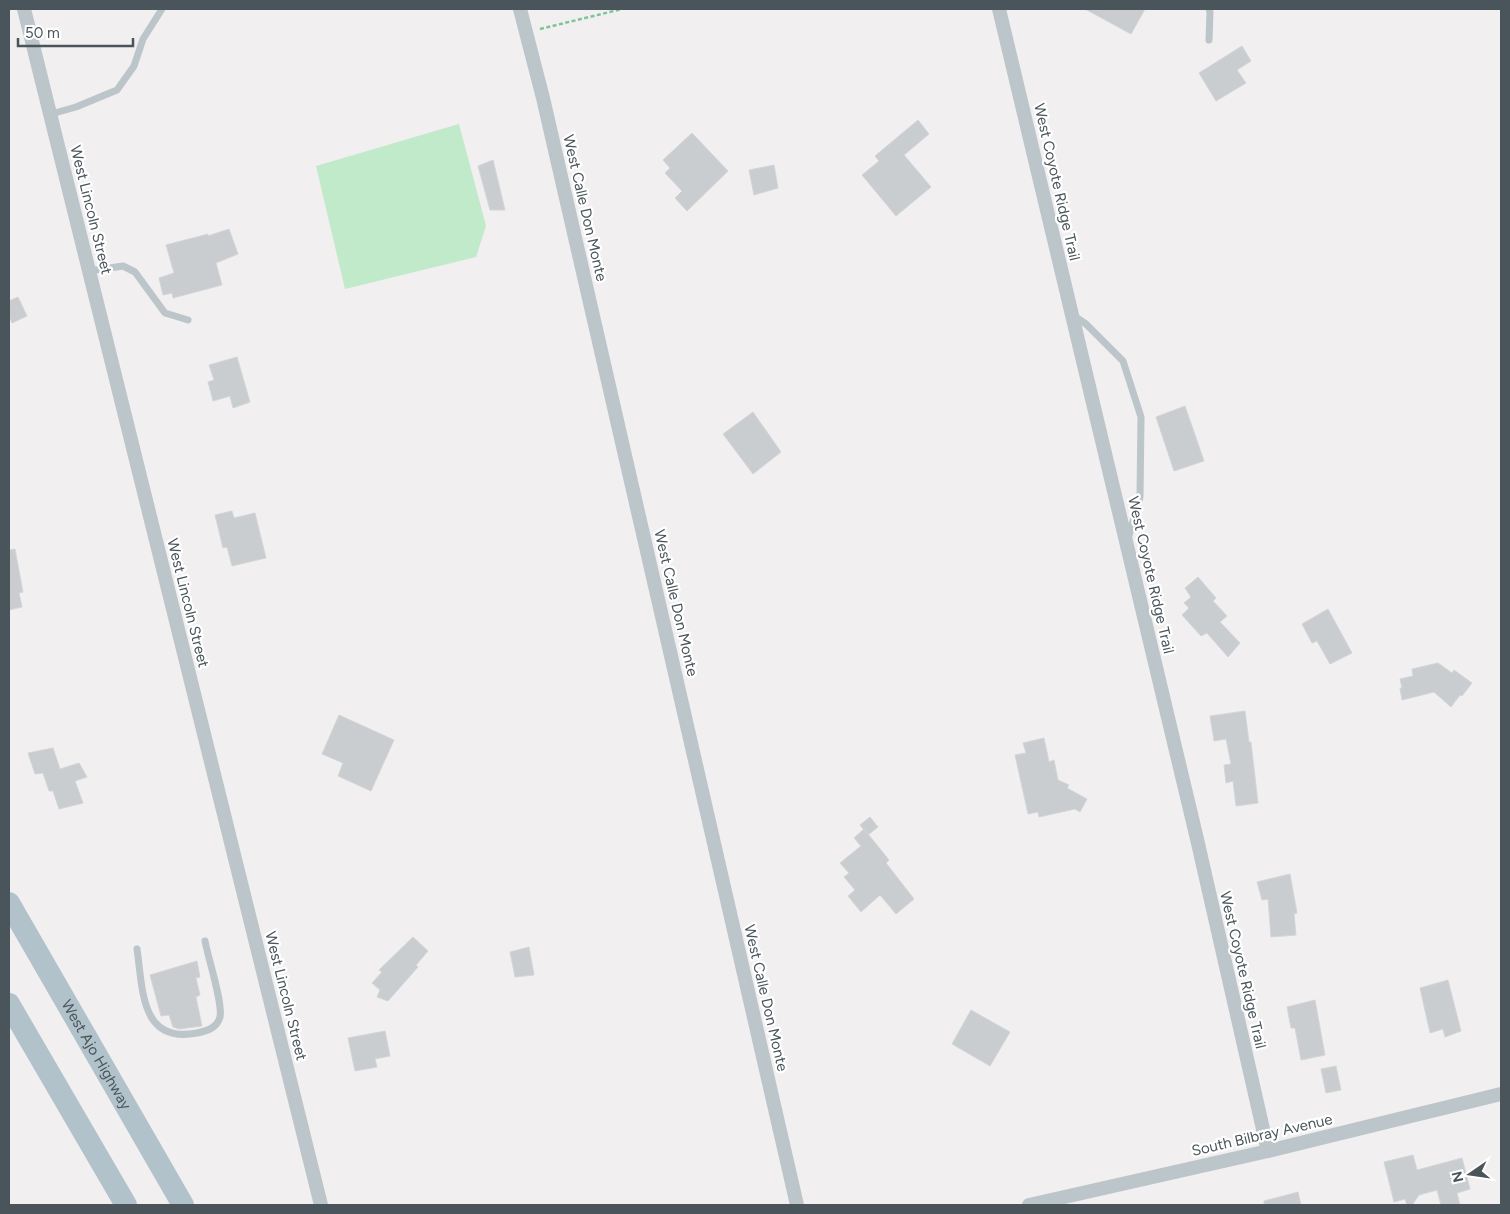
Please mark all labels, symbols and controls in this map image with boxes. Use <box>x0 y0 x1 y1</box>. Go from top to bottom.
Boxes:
scale bar <box>18 15 132 47</box>
text: 50 m <box>25 24 60 42</box>
street label: West Coyote Ridge Trail <box>1030 102 1084 262</box>
street label: West Calle Don Monte <box>559 133 611 283</box>
street label: West Lincoln Street <box>66 144 116 277</box>
street label: West Coyote Ridge Trail <box>1124 495 1178 655</box>
street label: West Calle Don Monte <box>650 528 702 678</box>
street label: West Lincoln Street <box>163 537 213 670</box>
street label: West Coyote Ridge Trail <box>1216 890 1270 1050</box>
street label: West Calle Don Monte <box>740 923 792 1073</box>
street label: West Lincoln Street <box>261 930 311 1063</box>
street label: West Ajo Highway <box>58 996 135 1113</box>
street label: South Bilbray Avenue <box>1190 1110 1334 1160</box>
north arrow <box>1445 1149 1495 1199</box>
text: N <box>1448 1170 1467 1184</box>

